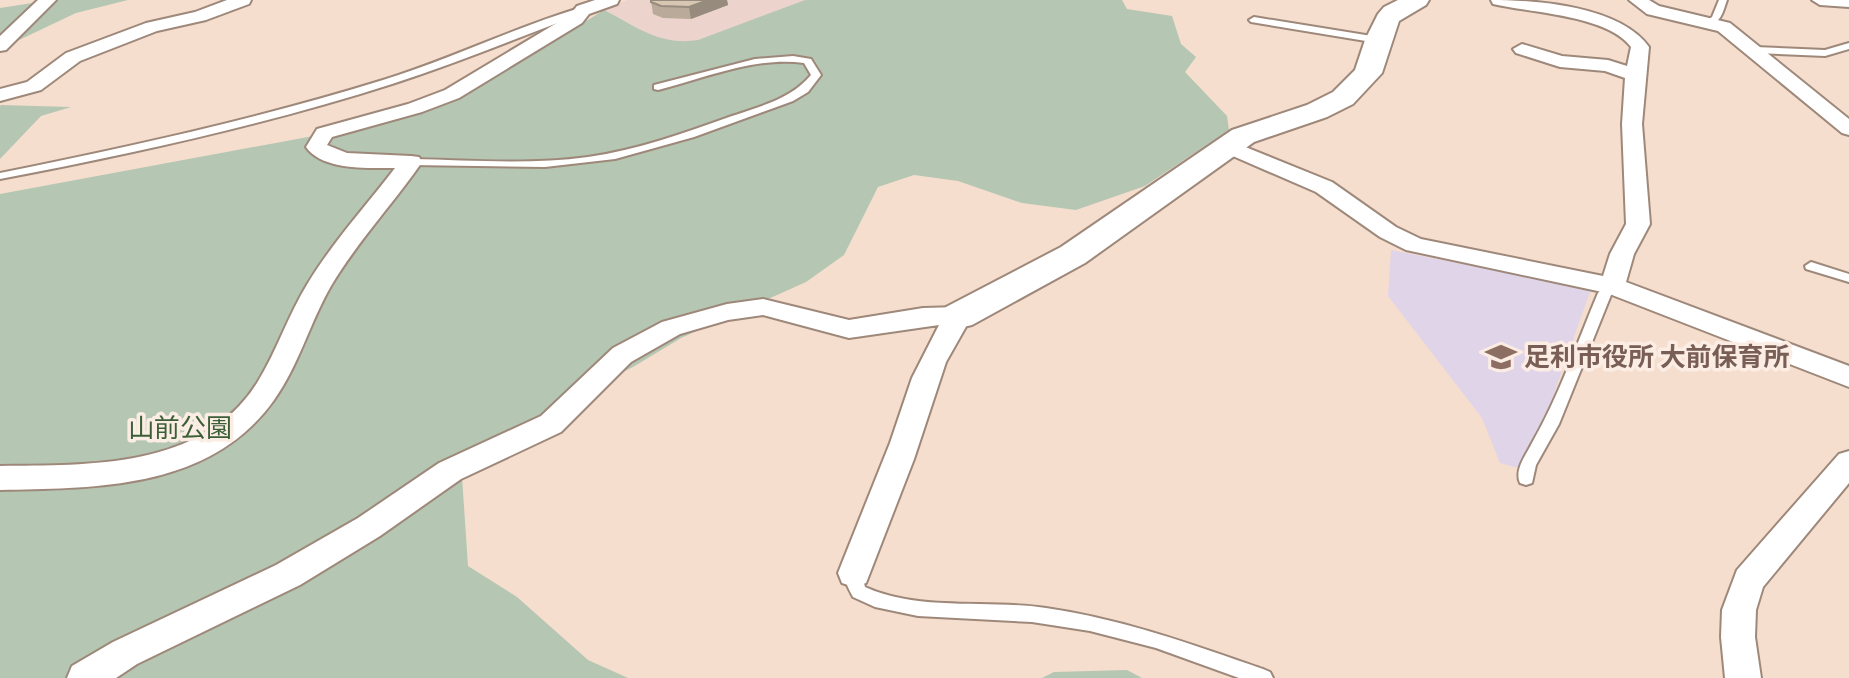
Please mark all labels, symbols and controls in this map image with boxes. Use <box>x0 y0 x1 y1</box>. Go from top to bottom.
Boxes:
school or university icon: 足利市役所 大前保育所 <box>1484 340 1518 374</box>
place label: 足利市役所 大前保育所 <box>1524 340 1790 371</box>
park label: 山前公園 <box>128 411 232 442</box>

